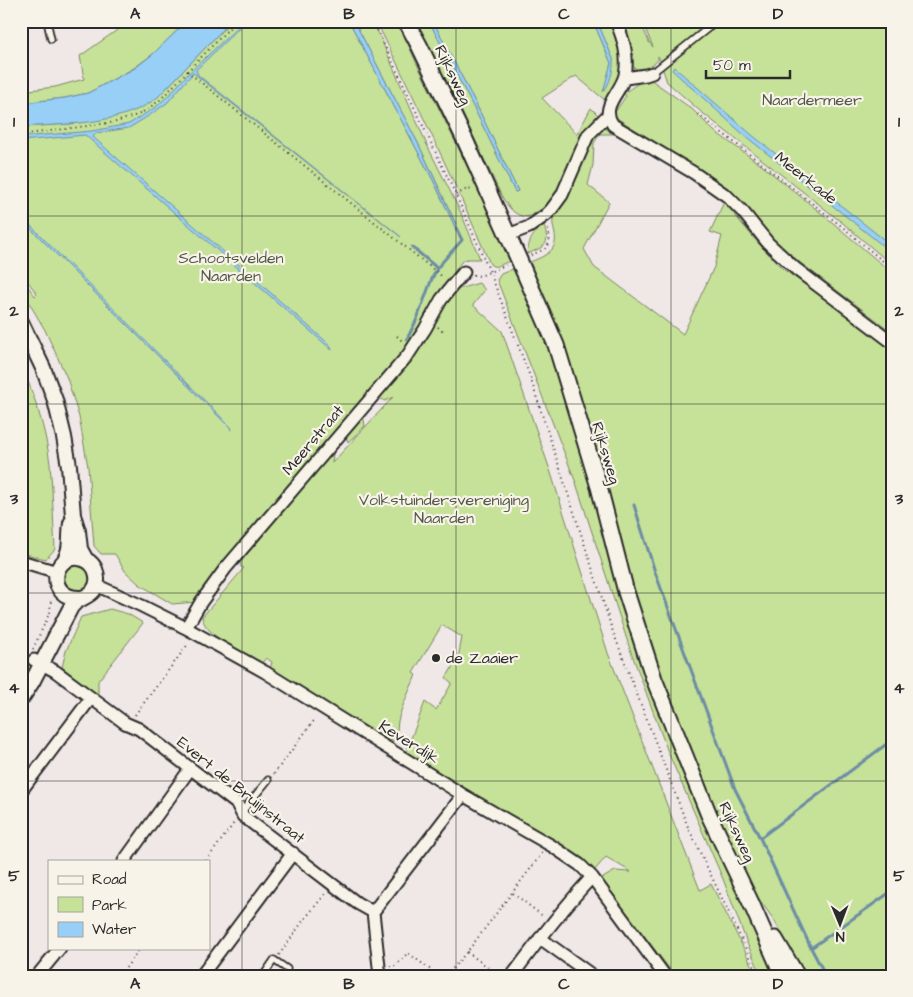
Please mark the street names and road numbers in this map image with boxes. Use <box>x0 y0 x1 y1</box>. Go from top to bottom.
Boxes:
street label: Rijksweg <box>428 41 477 109</box>
street label: Meerkade <box>770 146 842 210</box>
street label: Meerstraat <box>277 400 349 480</box>
street label: Rijksweg <box>585 419 626 487</box>
street label: Keverdijk <box>375 715 444 769</box>
street label: Evert de Bruijnstraat <box>172 731 310 849</box>
street label: Rijksweg <box>713 798 761 866</box>

